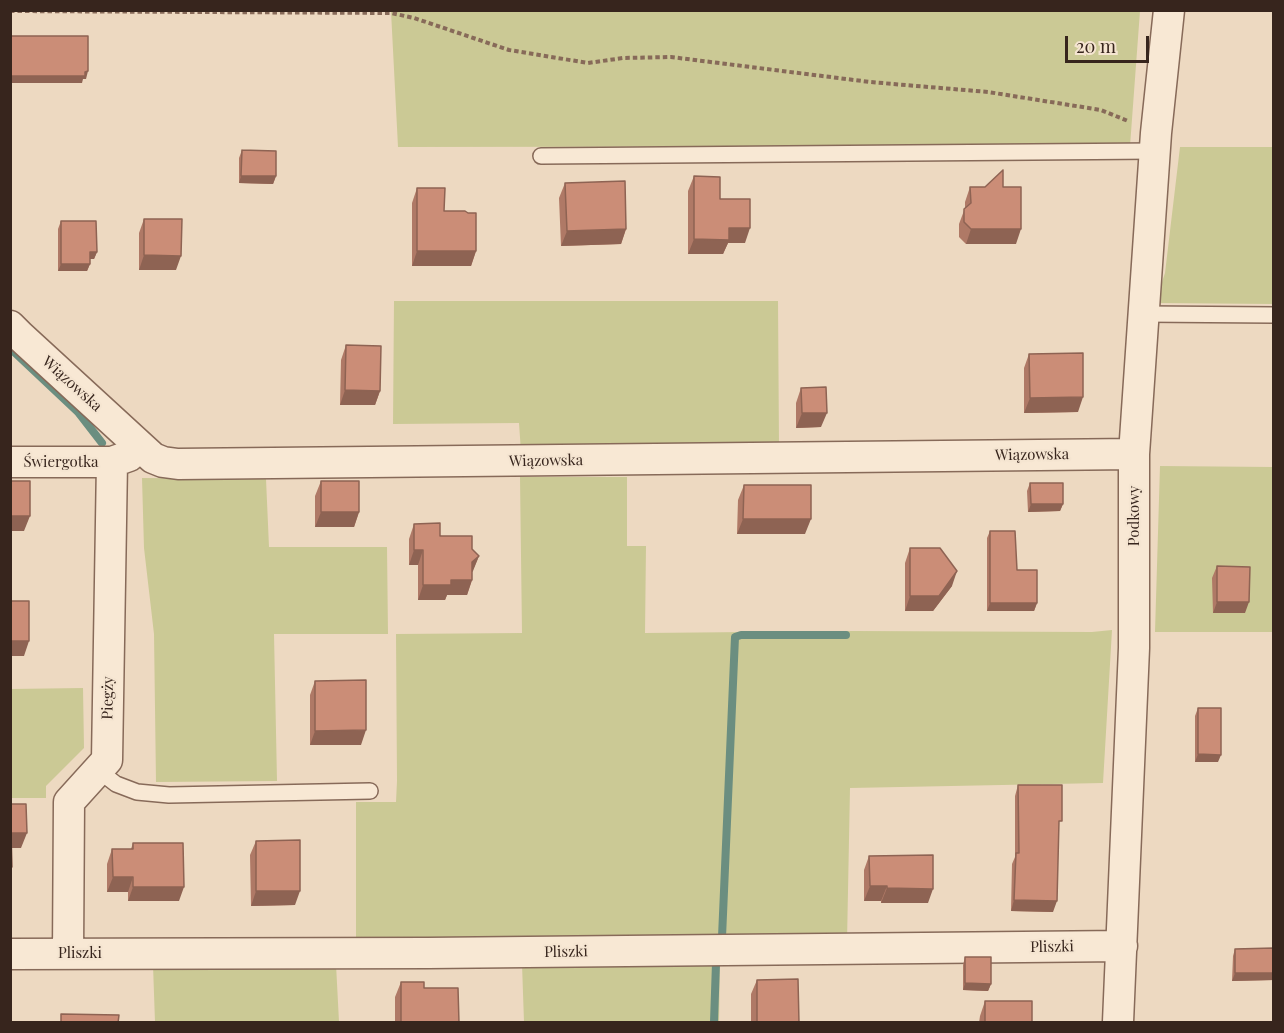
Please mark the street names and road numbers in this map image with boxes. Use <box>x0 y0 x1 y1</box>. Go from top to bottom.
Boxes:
street label: Wiązowska <box>38 353 106 415</box>
street label: Wiązowska <box>995 445 1069 465</box>
street label: Wiązowska <box>509 451 583 471</box>
street label: Świergotka <box>23 453 99 471</box>
street label: Podkowy <box>1125 486 1143 546</box>
street label: Piegży <box>99 676 117 720</box>
street label: Pliszki <box>1030 938 1074 956</box>
street label: Pliszki <box>544 943 588 961</box>
street label: Pliszki <box>58 944 102 962</box>

